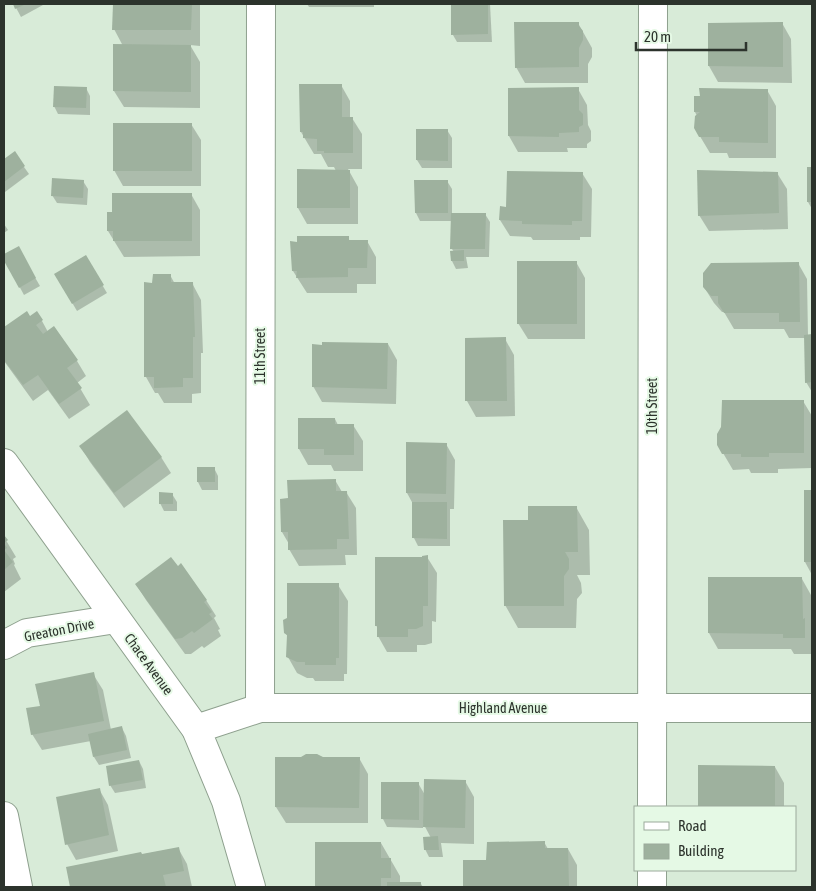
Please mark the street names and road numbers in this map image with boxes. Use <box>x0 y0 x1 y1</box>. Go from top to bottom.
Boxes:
street label: 11th Street <box>252 328 268 384</box>
street label: 10th Street <box>644 378 660 434</box>
street label: Greaton Drive <box>23 615 95 645</box>
street label: Chace Avenue <box>121 630 177 698</box>
street label: Highland Avenue <box>459 700 547 716</box>

